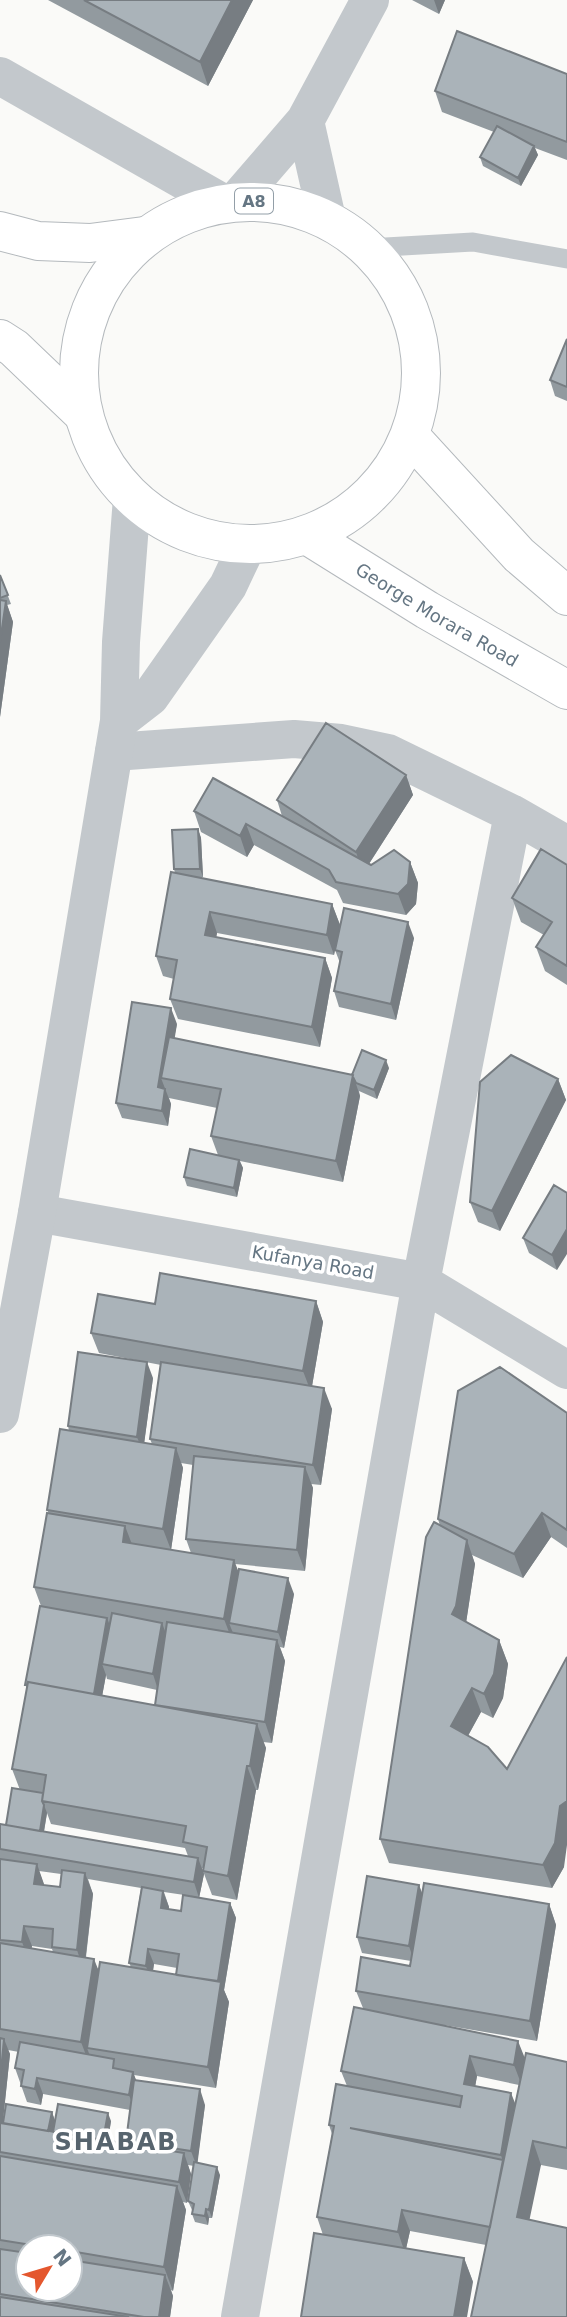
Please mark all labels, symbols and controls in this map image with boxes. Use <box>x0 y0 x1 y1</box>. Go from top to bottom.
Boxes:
road number: A8 <box>235 188 273 214</box>
street label: George Morara Road <box>352 558 522 671</box>
street label: Kufanya Road <box>250 1241 376 1283</box>
district label: SHABAB <box>54 2128 178 2156</box>
north arrow <box>14 2233 84 2303</box>
text: N <box>49 2244 76 2271</box>

